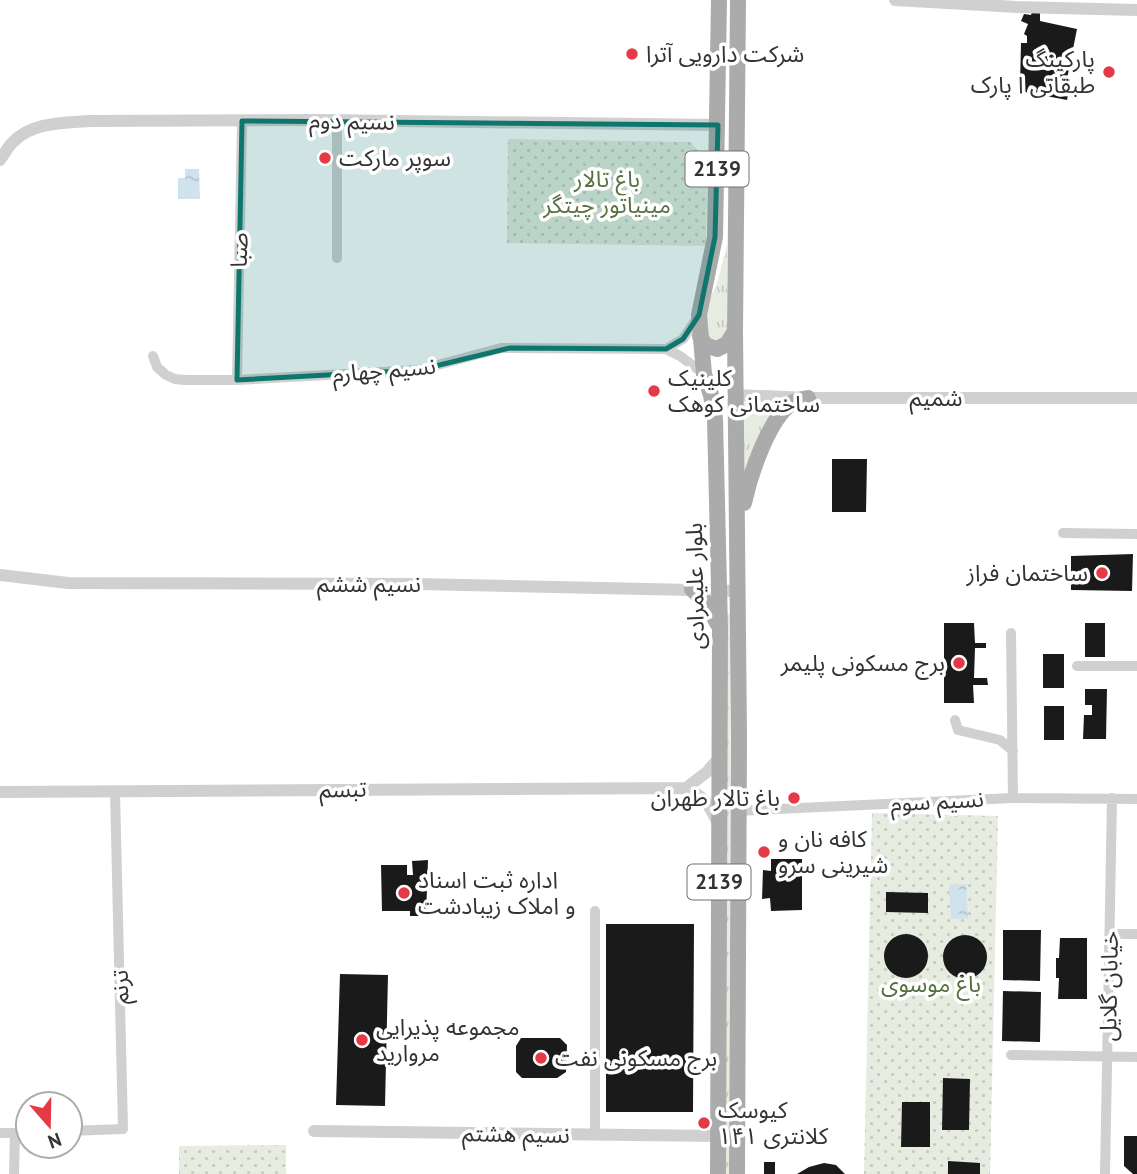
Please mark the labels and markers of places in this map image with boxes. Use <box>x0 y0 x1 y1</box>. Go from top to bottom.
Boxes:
place label: شرکت دارویی آترا <box>646 39 804 68</box>
place label: پارکینگ طبقاتی ا پارک <box>971 44 1095 100</box>
marker: شرکت دارویی آترا <box>624 46 640 62</box>
marker: پارکینگ طبقاتی ا پارک <box>1101 64 1117 80</box>
place label: سوپر مارکت <box>339 143 451 173</box>
marker: سوپر مارکت <box>317 150 333 166</box>
place label: کلینیک ساختمانی کوهک <box>668 363 820 418</box>
marker: کلینیک ساختمانی کوهک <box>646 383 662 399</box>
place label: ساختمان فراز <box>966 558 1088 587</box>
marker: ساختمان فراز <box>1094 565 1110 581</box>
place label: برج مسکونی پلیمر <box>780 648 945 680</box>
marker: برج مسکونی پلیمر <box>951 655 967 671</box>
place label: باغ تالار طهران <box>651 783 780 815</box>
marker: باغ تالار طهران <box>786 790 802 806</box>
place label: کافه نان و شیرینی سرو <box>778 824 888 879</box>
marker: کافه نان و شیرینی سرو <box>756 844 772 860</box>
place label: اداره ثبت اسناد و املاک زیبادشت <box>418 865 575 920</box>
marker: اداره ثبت اسناد و املاک زیبادشت <box>396 885 412 901</box>
place label: مجموعه پذیرایی مروارید <box>376 1012 520 1067</box>
marker: مجموعه پذیرایی مروارید <box>354 1032 370 1048</box>
place label: برج مسکونی نفت <box>555 1043 717 1075</box>
marker: برج مسکونی نفت <box>533 1050 549 1066</box>
place label: کیوسک کلانتری ۱۴۱ <box>718 1095 829 1150</box>
marker: کیوسک کلانتری ۱۴۱ <box>696 1115 712 1131</box>

